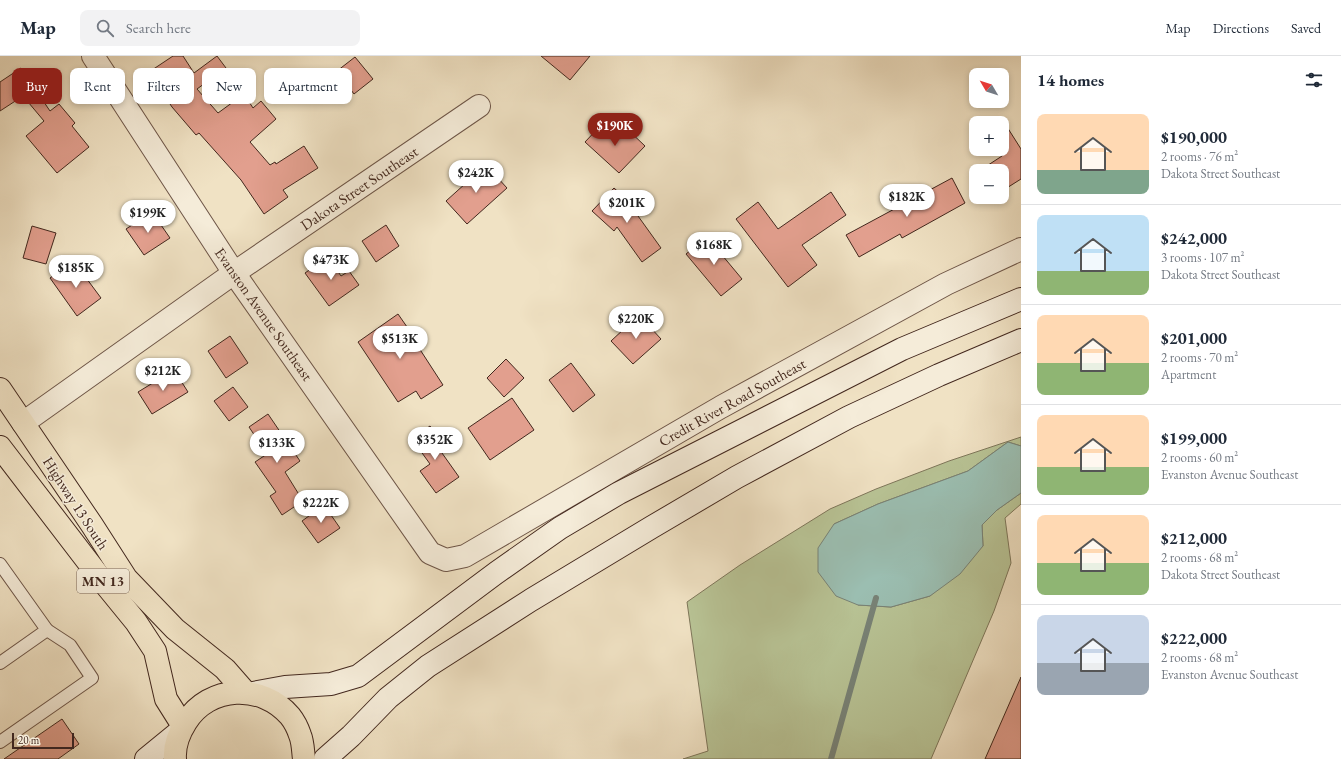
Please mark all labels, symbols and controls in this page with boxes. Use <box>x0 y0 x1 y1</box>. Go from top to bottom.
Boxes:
search box <box>80 10 360 46</box>
text: Map <box>20 15 56 40</box>
icon: search <box>94 17 116 39</box>
text: Search here <box>126 18 191 37</box>
text: Map <box>1165 19 1191 37</box>
text: Directions <box>1213 19 1269 37</box>
text: Saved <box>1291 19 1321 37</box>
chip: Buy <box>12 68 62 104</box>
chip: Rent <box>70 68 125 104</box>
chip: Filters <box>133 68 194 104</box>
chip: New <box>202 68 256 104</box>
chip: Apartment <box>264 68 352 104</box>
north arrow <box>969 68 1009 108</box>
map controls <box>969 68 1009 204</box>
text: 14 homes <box>1037 69 1104 91</box>
icon: filters <box>1303 69 1325 91</box>
pin: $190K <box>587 113 643 147</box>
button: + <box>969 116 1009 156</box>
text: $190K <box>597 117 633 134</box>
text: $190,000 <box>1161 126 1227 148</box>
icon: home <box>1069 130 1117 178</box>
street label: Dakota Street Southeast <box>297 142 422 234</box>
text: 2 rooms · 76 m² <box>1161 148 1238 165</box>
pin: $242K <box>448 160 504 194</box>
text: $242K <box>458 164 494 181</box>
button: − <box>969 164 1009 204</box>
text: Dakota Street Southeast <box>1161 165 1280 182</box>
pin: $182K <box>879 184 935 218</box>
text: $182K <box>889 188 925 205</box>
pin: $201K <box>599 190 655 224</box>
text: $201K <box>609 194 645 211</box>
pin: $199K <box>120 200 176 234</box>
text: $199K <box>130 204 166 221</box>
text: $242,000 <box>1161 227 1227 249</box>
icon: home <box>1069 231 1117 279</box>
pin: $168K <box>686 232 742 266</box>
text: $168K <box>696 236 732 253</box>
street label: Evanston Avenue Southeast <box>211 244 317 385</box>
pin: $473K <box>303 247 359 281</box>
text: 3 rooms · 107 m² <box>1161 249 1245 266</box>
text: $473K <box>313 251 349 268</box>
pin: $185K <box>48 255 104 289</box>
text: $185K <box>58 259 94 276</box>
text: Dakota Street Southeast <box>1161 266 1280 283</box>
pin: $220K <box>608 306 664 340</box>
text: $220K <box>618 310 654 327</box>
pin: $513K <box>372 326 428 360</box>
text: $201,000 <box>1161 327 1227 349</box>
text: $513K <box>382 330 418 347</box>
icon: home <box>1069 331 1117 379</box>
text: 2 rooms · 70 m² <box>1161 349 1238 366</box>
street label: Credit River Road Southeast <box>655 353 809 450</box>
pin: $212K <box>135 358 191 392</box>
text: $212K <box>145 362 181 379</box>
text: Apartment <box>1161 366 1216 383</box>
pin: $352K <box>407 427 463 461</box>
text: $199,000 <box>1161 427 1227 449</box>
pin: $133K <box>249 430 305 464</box>
text: $352K <box>417 431 453 448</box>
icon: home <box>1069 431 1117 479</box>
text: $133K <box>259 434 295 451</box>
text: 2 rooms · 60 m² <box>1161 449 1238 466</box>
street label: Highway 13 South <box>39 453 113 553</box>
text: Evanston Avenue Southeast <box>1161 466 1298 483</box>
pin: $222K <box>293 490 349 524</box>
text: $222K <box>303 494 339 511</box>
text: $212,000 <box>1161 527 1227 549</box>
icon: home <box>1069 531 1117 579</box>
text: 2 rooms · 68 m² <box>1161 549 1238 566</box>
text: Dakota Street Southeast <box>1161 566 1280 583</box>
road number: MN 13 <box>77 569 129 593</box>
text: $222,000 <box>1161 627 1227 649</box>
icon: home <box>1069 631 1117 679</box>
text: 2 rooms · 68 m² <box>1161 649 1238 666</box>
text: Evanston Avenue Southeast <box>1161 666 1298 683</box>
scale bar <box>12 731 74 750</box>
text: 20 m <box>18 733 39 747</box>

